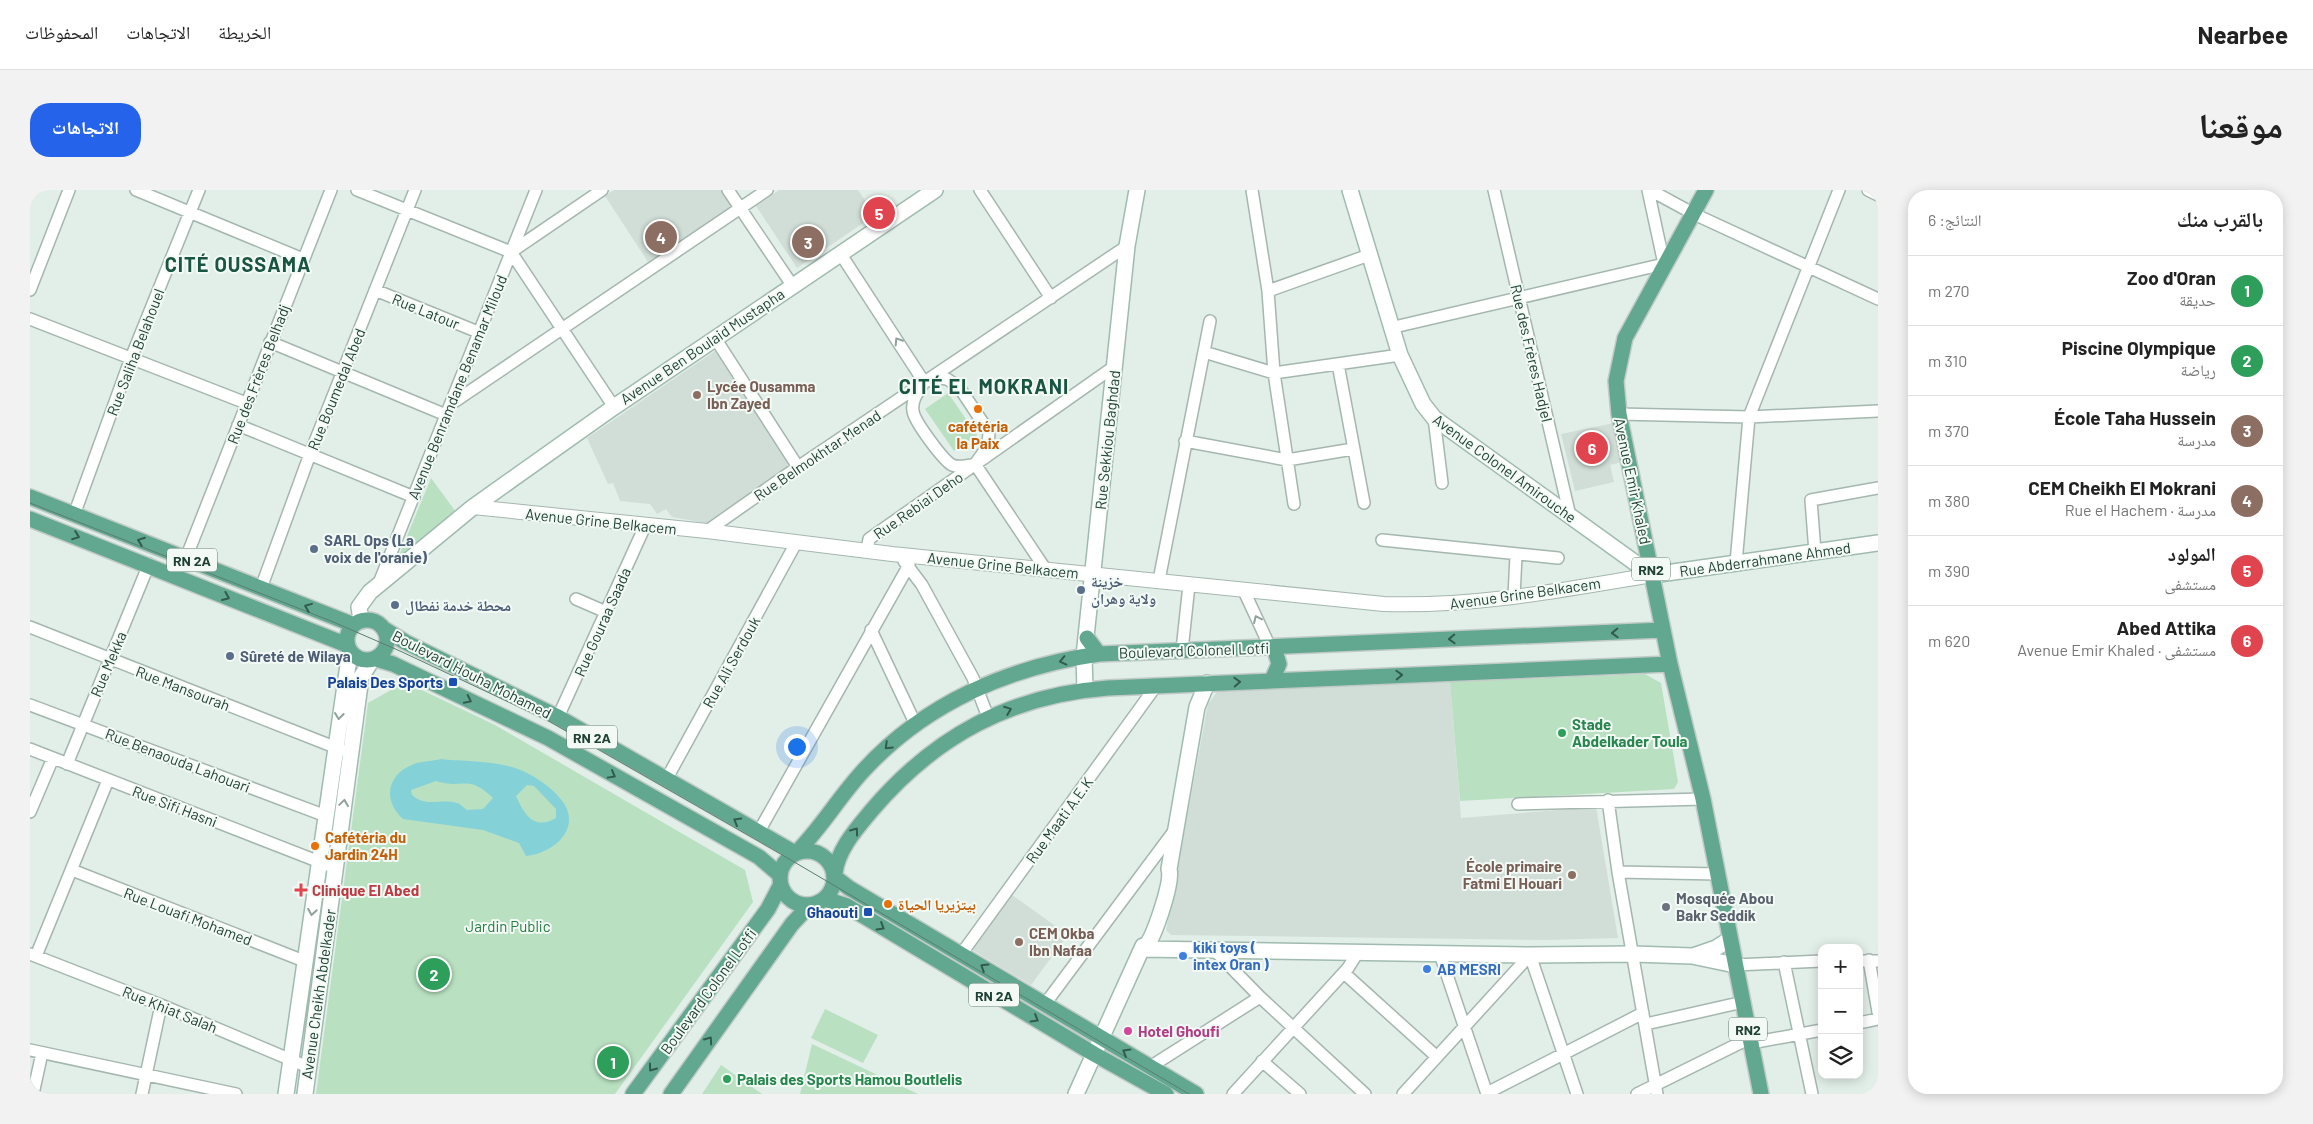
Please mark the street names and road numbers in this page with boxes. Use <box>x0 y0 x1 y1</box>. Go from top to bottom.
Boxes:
street label: Avenue Benramdane Benamar Miloud <box>404 272 510 502</box>
street label: Rue des Frères Hadjel <box>1507 283 1557 423</box>
street label: Avenue Ben Boulaid Mustapha <box>617 284 787 408</box>
street label: Rue Saliha Belahouel <box>102 286 168 418</box>
street label: Rue Latour <box>390 289 463 333</box>
street label: Rue des Frères Belhadj <box>223 302 293 446</box>
street label: Rue Boumedal Abed <box>303 325 369 453</box>
street label: Rue Sekkiou Baghdad <box>1091 369 1123 511</box>
street label: Rue Belmokhtar Menad <box>750 406 884 504</box>
street label: Avenue Colonel Amirouche <box>1430 410 1580 526</box>
street label: Avenue Emir Khaled <box>1611 416 1655 546</box>
street label: Rue Rebiai Deho <box>870 467 966 543</box>
street label: Avenue Grine Belkacem <box>524 504 678 538</box>
street label: Rue Abderrahmane Ahmed <box>1678 538 1852 580</box>
road number: RN 2A <box>167 548 217 572</box>
street label: Avenue Grine Belkacem <box>926 548 1080 582</box>
road number: RN2 <box>1632 558 1670 580</box>
street label: Rue Gouraa Saada <box>570 565 634 679</box>
street label: Avenue Grine Belkacem <box>1448 573 1602 613</box>
street label: Rue Ali Serdouk <box>698 613 764 711</box>
street label: Boulevard Houha Mohamed <box>390 626 554 722</box>
street label: Rue Mekka <box>86 628 130 700</box>
street label: Boulevard Colonel Lotfi <box>1118 638 1270 662</box>
street label: Rue Mansourah <box>133 662 233 714</box>
street label: Rue Benaouda Lahouari <box>103 724 253 796</box>
road number: RN 2A <box>567 726 617 748</box>
street label: Rue Maati A.E.K <box>1022 773 1096 867</box>
street label: Rue Sifi Hasni <box>130 782 220 830</box>
street label: Rue Louafi Mohamed <box>121 883 255 949</box>
street label: Avenue Cheikh Abdelkader <box>297 907 339 1080</box>
street label: Boulevard Colonel Lotfi <box>656 925 760 1057</box>
street label: Rue Khiat Salah <box>120 982 220 1036</box>
road number: RN 2A <box>969 984 1019 1006</box>
road number: RN2 <box>1729 1018 1767 1041</box>

